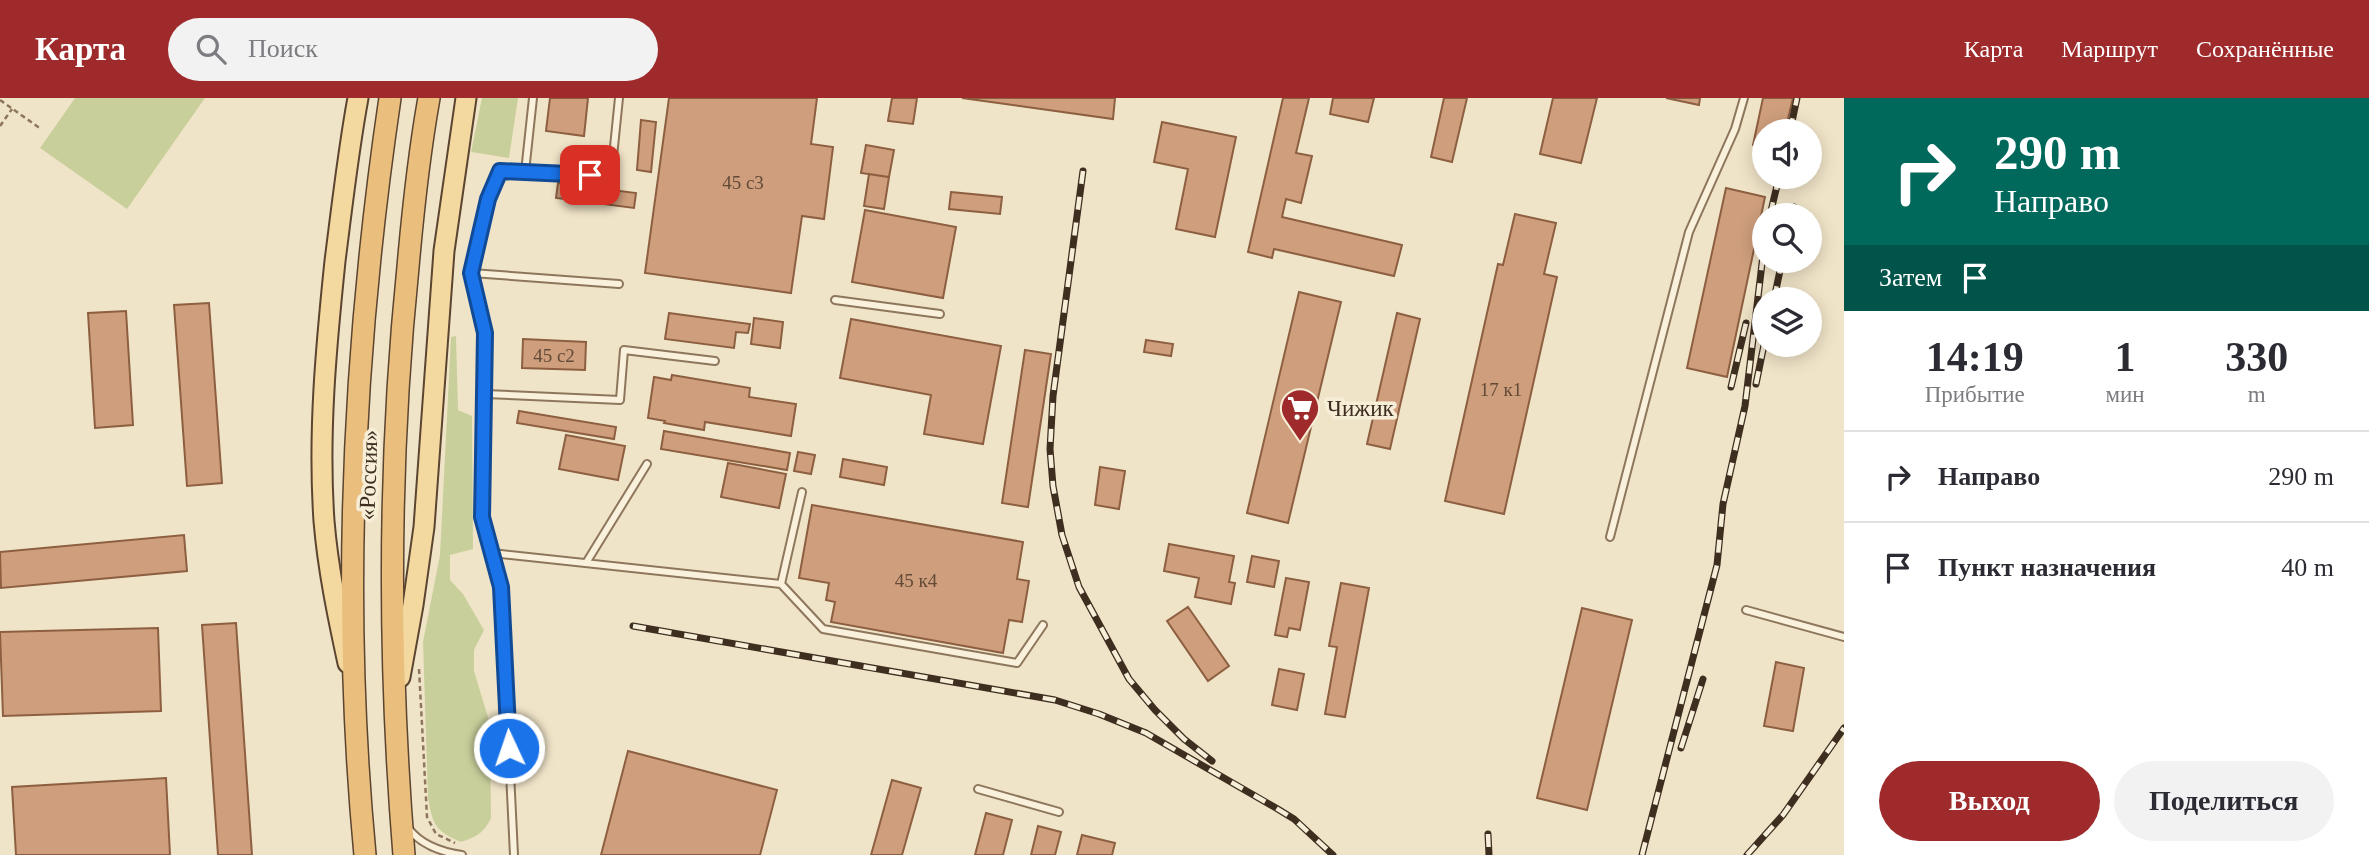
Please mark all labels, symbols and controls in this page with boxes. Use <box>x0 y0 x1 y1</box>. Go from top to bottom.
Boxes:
search box <box>168 18 658 81</box>
icon: search <box>192 30 230 68</box>
text: Карта <box>35 31 126 67</box>
text: Поиск <box>248 34 318 63</box>
text: Карта <box>1964 36 2023 62</box>
text: Маршрут <box>2061 36 2158 62</box>
text: Сохранённые <box>2196 36 2334 62</box>
map controls <box>1752 119 1822 357</box>
button: sound <box>1752 119 1822 189</box>
text: 290 m <box>1994 125 2121 180</box>
icon: right <box>1879 126 1970 217</box>
pin <box>560 145 620 205</box>
icon: arrive <box>571 156 609 194</box>
house number: 45 с3 <box>722 172 764 193</box>
text: Направо <box>1994 183 2109 219</box>
button: search <box>1752 203 1822 273</box>
icon: arrive <box>1956 259 1994 297</box>
text: Затем <box>1879 263 1942 292</box>
button: layers <box>1752 287 1822 357</box>
text: 14:19 <box>1926 334 2024 380</box>
text: 1 <box>2115 334 2136 380</box>
text: 330 <box>2225 334 2288 380</box>
house number: 45 с2 <box>533 345 575 366</box>
house number: 17 к1 <box>1480 379 1522 400</box>
text: Прибытие <box>1925 382 2025 407</box>
text: мин <box>2105 382 2145 407</box>
text: m <box>2248 382 2266 407</box>
supermarket icon: Чижик <box>1279 387 1321 442</box>
place label: Чижик <box>1327 396 1394 421</box>
street label: «Россия» <box>354 429 383 521</box>
icon: right <box>1879 458 1917 496</box>
text: Направо <box>1938 462 2040 491</box>
text: 290 m <box>2268 462 2334 491</box>
icon: arrive <box>1879 549 1917 587</box>
text: Пункт назначения <box>1938 553 2156 582</box>
text: 40 m <box>2281 553 2334 582</box>
house number: 45 к4 <box>895 570 938 591</box>
position arrow <box>472 711 546 785</box>
button: Выход <box>1879 761 2100 841</box>
button: Поделиться <box>2114 761 2334 841</box>

